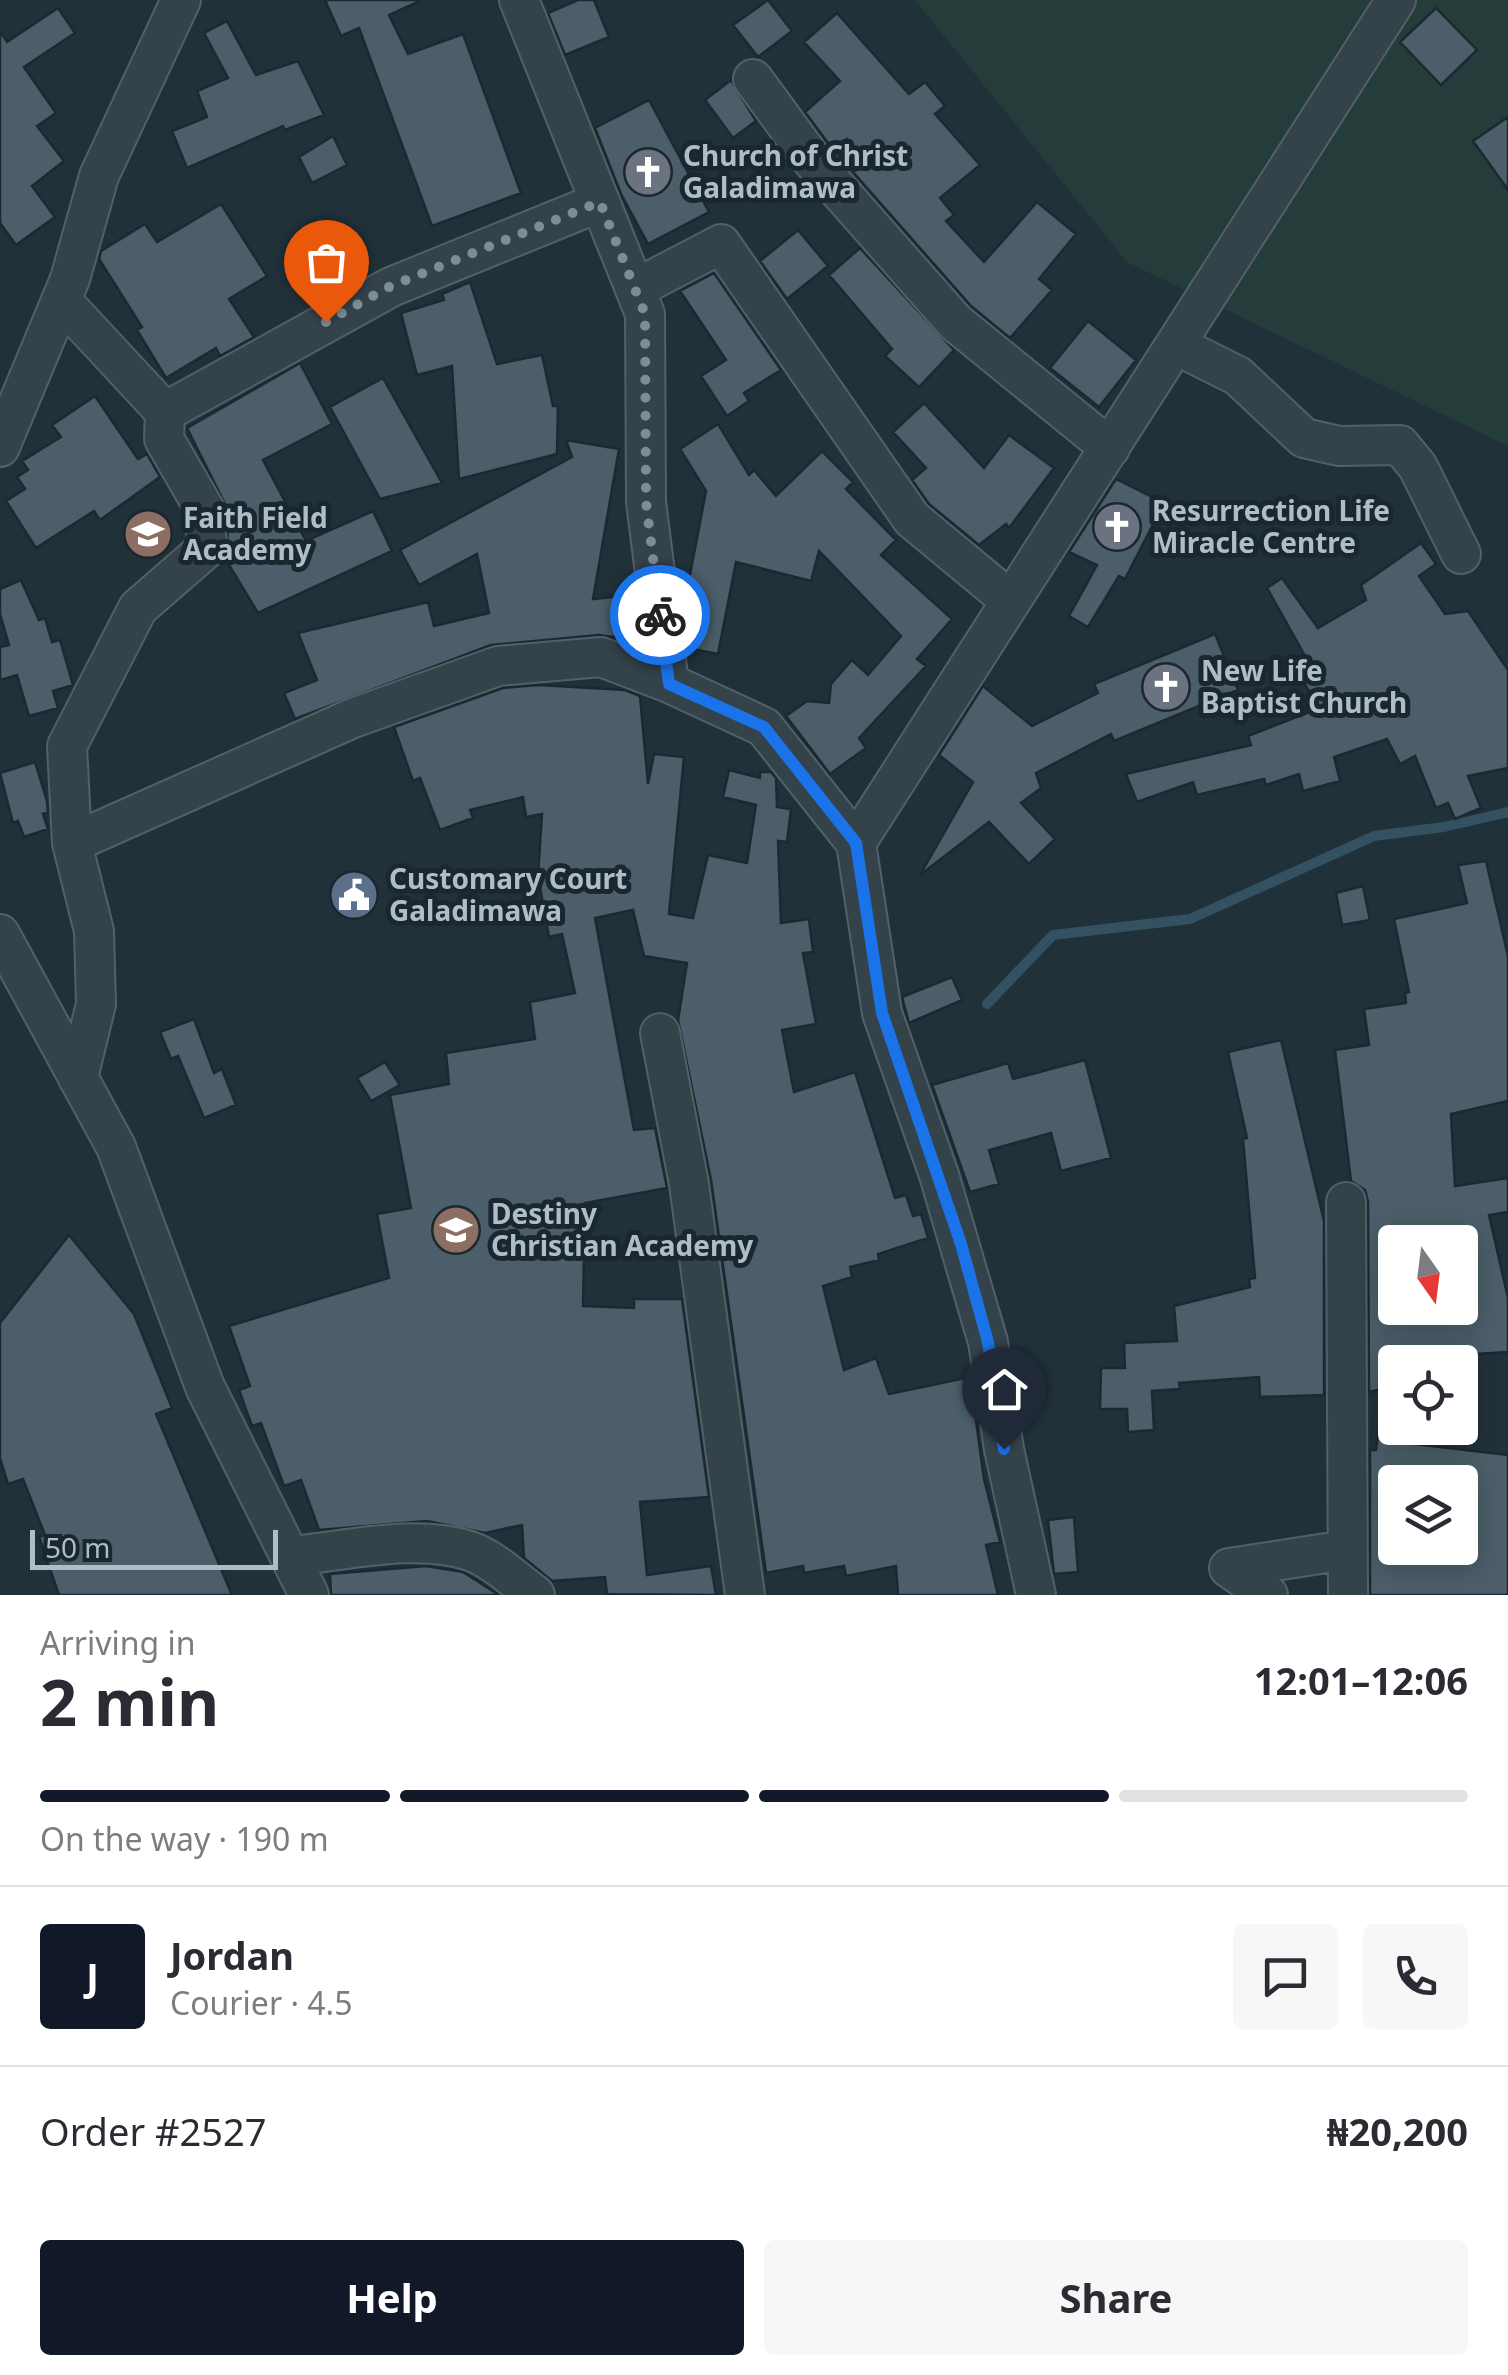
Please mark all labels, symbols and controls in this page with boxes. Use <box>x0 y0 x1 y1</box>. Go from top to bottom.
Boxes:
place label: Church of Christ Galadimawa <box>683 136 908 206</box>
church icon: Church of Christ Galadimawa <box>622 146 674 198</box>
pin <box>284 220 369 323</box>
icon: bag <box>299 235 354 290</box>
place label: Resurrection Life Miracle Centre <box>1152 491 1390 561</box>
place label: Faith Field Academy <box>183 498 328 568</box>
church icon: Resurrection Life Miracle Centre <box>1091 501 1143 553</box>
school or university icon: Faith Field Academy <box>122 508 174 560</box>
courier <box>610 565 710 665</box>
icon: bike <box>633 588 688 643</box>
place label: New Life Baptist Church <box>1201 651 1407 721</box>
church icon: New Life Baptist Church <box>1140 661 1192 713</box>
place label: Customary Court Galadimawa <box>389 859 627 929</box>
public building icon: Customary Court Galadimawa <box>328 869 380 921</box>
place label: Destiny Christian Academy <box>491 1194 753 1264</box>
school or university icon: Destiny Christian Academy <box>430 1204 482 1256</box>
north arrow <box>1378 1225 1478 1325</box>
map controls <box>1378 1225 1478 1565</box>
button: locate <box>1378 1345 1478 1445</box>
pin <box>962 1347 1047 1450</box>
icon: home <box>977 1362 1032 1417</box>
button: layers <box>1378 1465 1478 1565</box>
scale bar <box>30 1525 278 1570</box>
text: 50 m <box>45 1528 111 1566</box>
text: Arriving in <box>40 1621 195 1664</box>
text: 12:01–12:06 <box>1254 1654 1468 1706</box>
text: 2 min <box>40 1657 219 1745</box>
text: On the way · 190 m <box>40 1817 329 1860</box>
button: chat <box>1233 1924 1338 2029</box>
button: phone <box>1363 1924 1468 2029</box>
text: Jordan <box>170 1929 294 1981</box>
text: J <box>86 1950 99 2002</box>
text: Courier · 4.5 <box>170 1981 353 2024</box>
text: Order #2527 <box>40 2105 266 2157</box>
text: ₦20,200 <box>1327 2105 1468 2157</box>
button: Help <box>40 2240 744 2355</box>
button: Share <box>764 2240 1468 2355</box>

